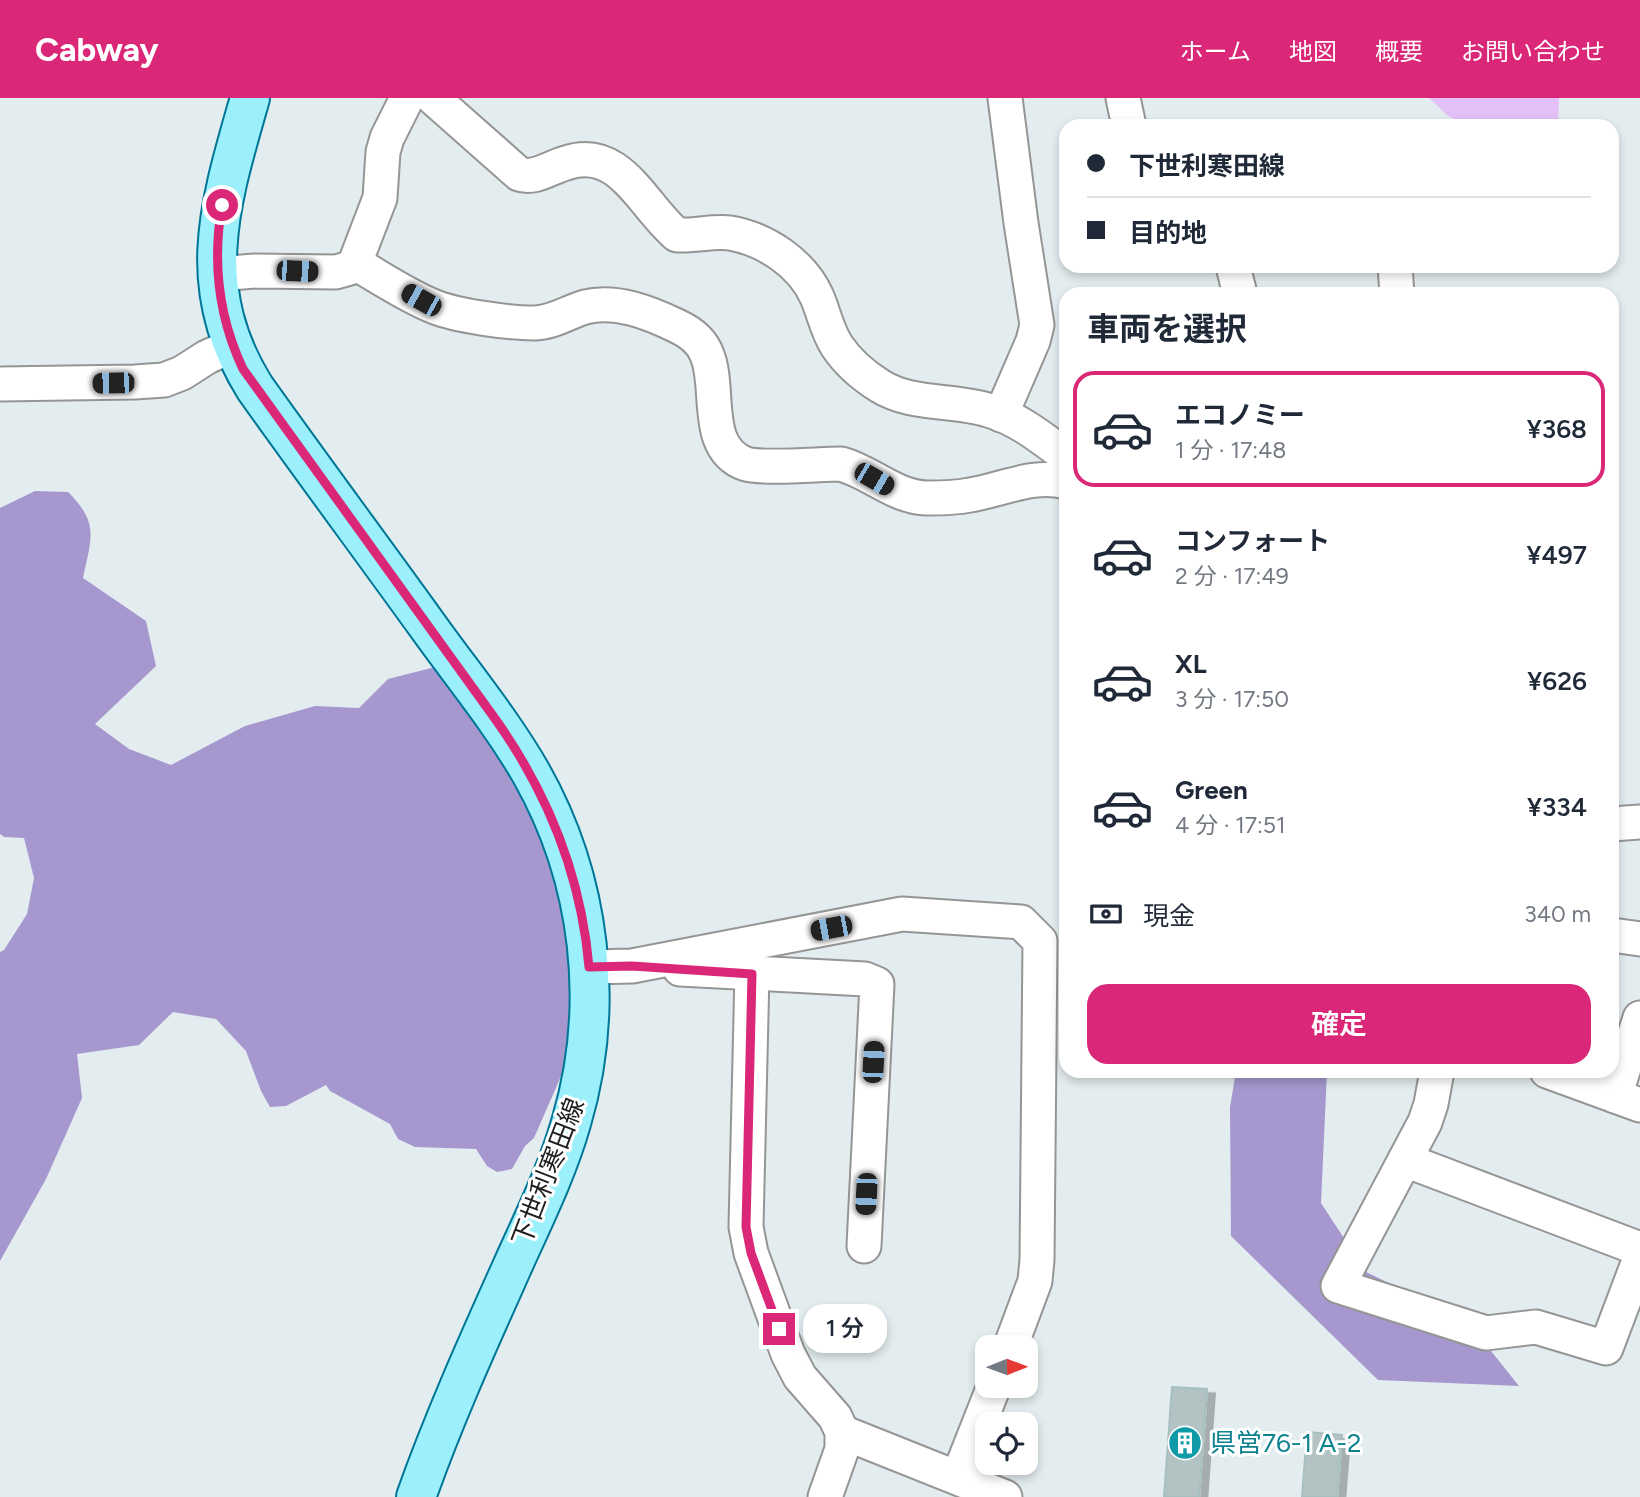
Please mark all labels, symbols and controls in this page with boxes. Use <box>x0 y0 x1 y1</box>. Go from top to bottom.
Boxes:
text: Cabway <box>35 30 159 69</box>
text: ホーム <box>1180 37 1251 66</box>
text: 地図 <box>1289 37 1337 66</box>
text: 概要 <box>1375 37 1423 66</box>
text: お問い合わせ <box>1461 37 1605 66</box>
text: 下世利寒田線 <box>1129 150 1285 182</box>
route start <box>206 189 238 221</box>
text: 目的地 <box>1129 217 1207 249</box>
car <box>276 260 319 282</box>
car <box>398 281 445 319</box>
text: 車両を選択 <box>1087 310 1247 348</box>
car <box>92 372 135 394</box>
icon: car <box>1091 398 1154 461</box>
text: エコノミー <box>1175 399 1305 431</box>
text: ¥368 <box>1527 413 1587 445</box>
text: 1 分 · 17:48 <box>1175 436 1286 464</box>
car <box>851 459 898 499</box>
icon: car <box>1091 524 1154 587</box>
text: コンフォート <box>1175 525 1330 557</box>
text: ¥497 <box>1527 539 1587 571</box>
text: 2 分 · 17:49 <box>1175 562 1289 590</box>
text: XL <box>1175 648 1207 680</box>
icon: car <box>1091 650 1154 713</box>
text: ¥626 <box>1527 665 1587 697</box>
text: 3 分 · 17:50 <box>1175 685 1289 713</box>
text: Green <box>1175 774 1248 806</box>
icon: car <box>1091 776 1154 839</box>
text: ¥334 <box>1527 791 1587 823</box>
text: 4 分 · 17:51 <box>1175 811 1286 839</box>
icon: cash <box>1087 895 1125 933</box>
text: 現金 <box>1143 900 1195 932</box>
text: 340 m <box>1524 900 1591 928</box>
car <box>809 914 854 942</box>
button: 確定 <box>1087 984 1591 1064</box>
car <box>862 1040 885 1084</box>
street label: 下世利寒田線 <box>505 1093 591 1251</box>
car <box>855 1172 878 1216</box>
callout: 1 分 <box>804 1304 888 1354</box>
route end <box>763 1313 795 1345</box>
text: 1 分 <box>826 1314 864 1342</box>
north arrow <box>975 1335 1038 1398</box>
map controls <box>975 1335 1038 1475</box>
button: locate <box>975 1412 1038 1475</box>
building icon: 県営76-1 A-2 <box>1166 1424 1204 1462</box>
place label: 県営76-1 A-2 <box>1210 1427 1362 1459</box>

